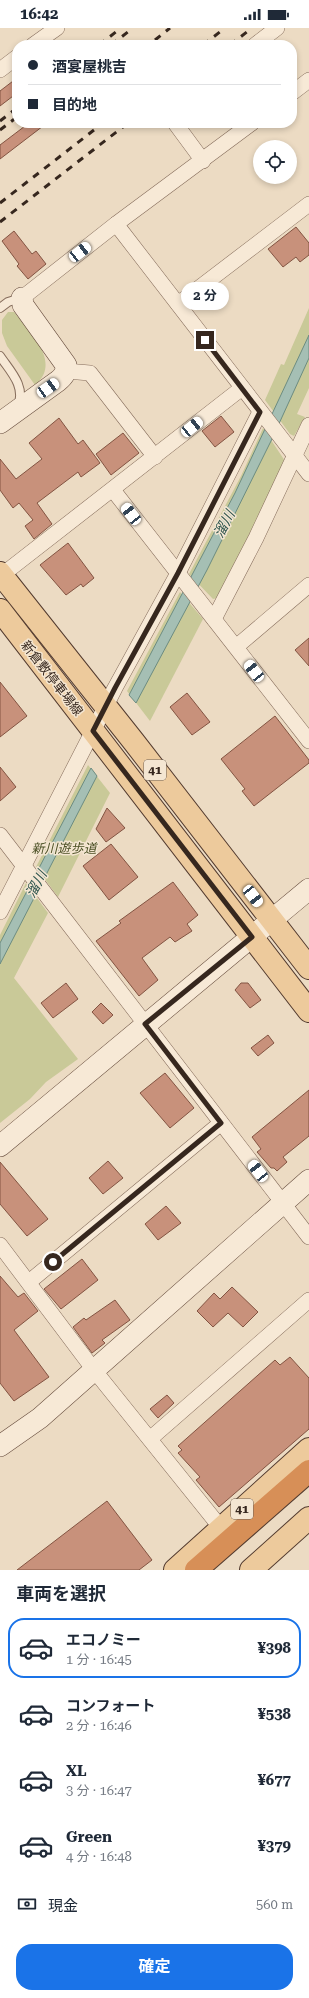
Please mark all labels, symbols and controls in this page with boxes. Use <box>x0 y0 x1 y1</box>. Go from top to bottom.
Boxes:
text: 16:42 <box>20 5 58 23</box>
text: 酒宴屋桃吉 <box>52 58 127 76</box>
text: 目的地 <box>52 96 97 114</box>
map controls <box>253 140 297 184</box>
button: locate <box>253 140 297 184</box>
car <box>67 240 93 264</box>
callout: 2 分 <box>181 282 229 310</box>
text: 2 分 <box>193 288 217 303</box>
route end <box>196 331 214 349</box>
car <box>35 376 61 400</box>
car <box>179 415 205 439</box>
car <box>119 501 143 527</box>
water label: 溜川 <box>210 506 239 540</box>
street label: 新倉敷停車場線 <box>18 638 86 718</box>
car <box>242 658 266 684</box>
road number: 41 <box>144 760 166 780</box>
park label: 新川遊歩道 <box>31 841 98 856</box>
water label: 溜川 <box>22 866 51 900</box>
car <box>241 883 265 909</box>
car <box>246 1158 270 1184</box>
route start <box>44 1253 62 1271</box>
road number: 41 <box>231 1499 253 1519</box>
text: 車両を選択 <box>16 1583 106 1604</box>
icon: car <box>18 1630 54 1666</box>
text: エコノミー <box>66 1631 141 1649</box>
text: ¥398 <box>257 1639 291 1657</box>
text: 1 分 · 16:45 <box>66 1652 132 1667</box>
icon: car <box>18 1696 54 1732</box>
text: コンフォート <box>66 1697 156 1715</box>
text: ¥538 <box>257 1705 291 1723</box>
text: 2 分 · 16:46 <box>66 1718 132 1733</box>
icon: car <box>18 1762 54 1798</box>
text: XL <box>66 1762 87 1780</box>
text: ¥677 <box>257 1771 291 1789</box>
text: 3 分 · 16:47 <box>66 1783 132 1798</box>
icon: car <box>18 1828 54 1864</box>
text: Green <box>66 1828 112 1846</box>
text: ¥379 <box>257 1837 291 1855</box>
text: 4 分 · 16:48 <box>66 1849 132 1864</box>
icon: cash <box>16 1893 38 1915</box>
text: 現金 <box>48 1897 78 1915</box>
text: 560 m <box>256 1897 293 1912</box>
button: 確定 <box>16 1944 293 1990</box>

